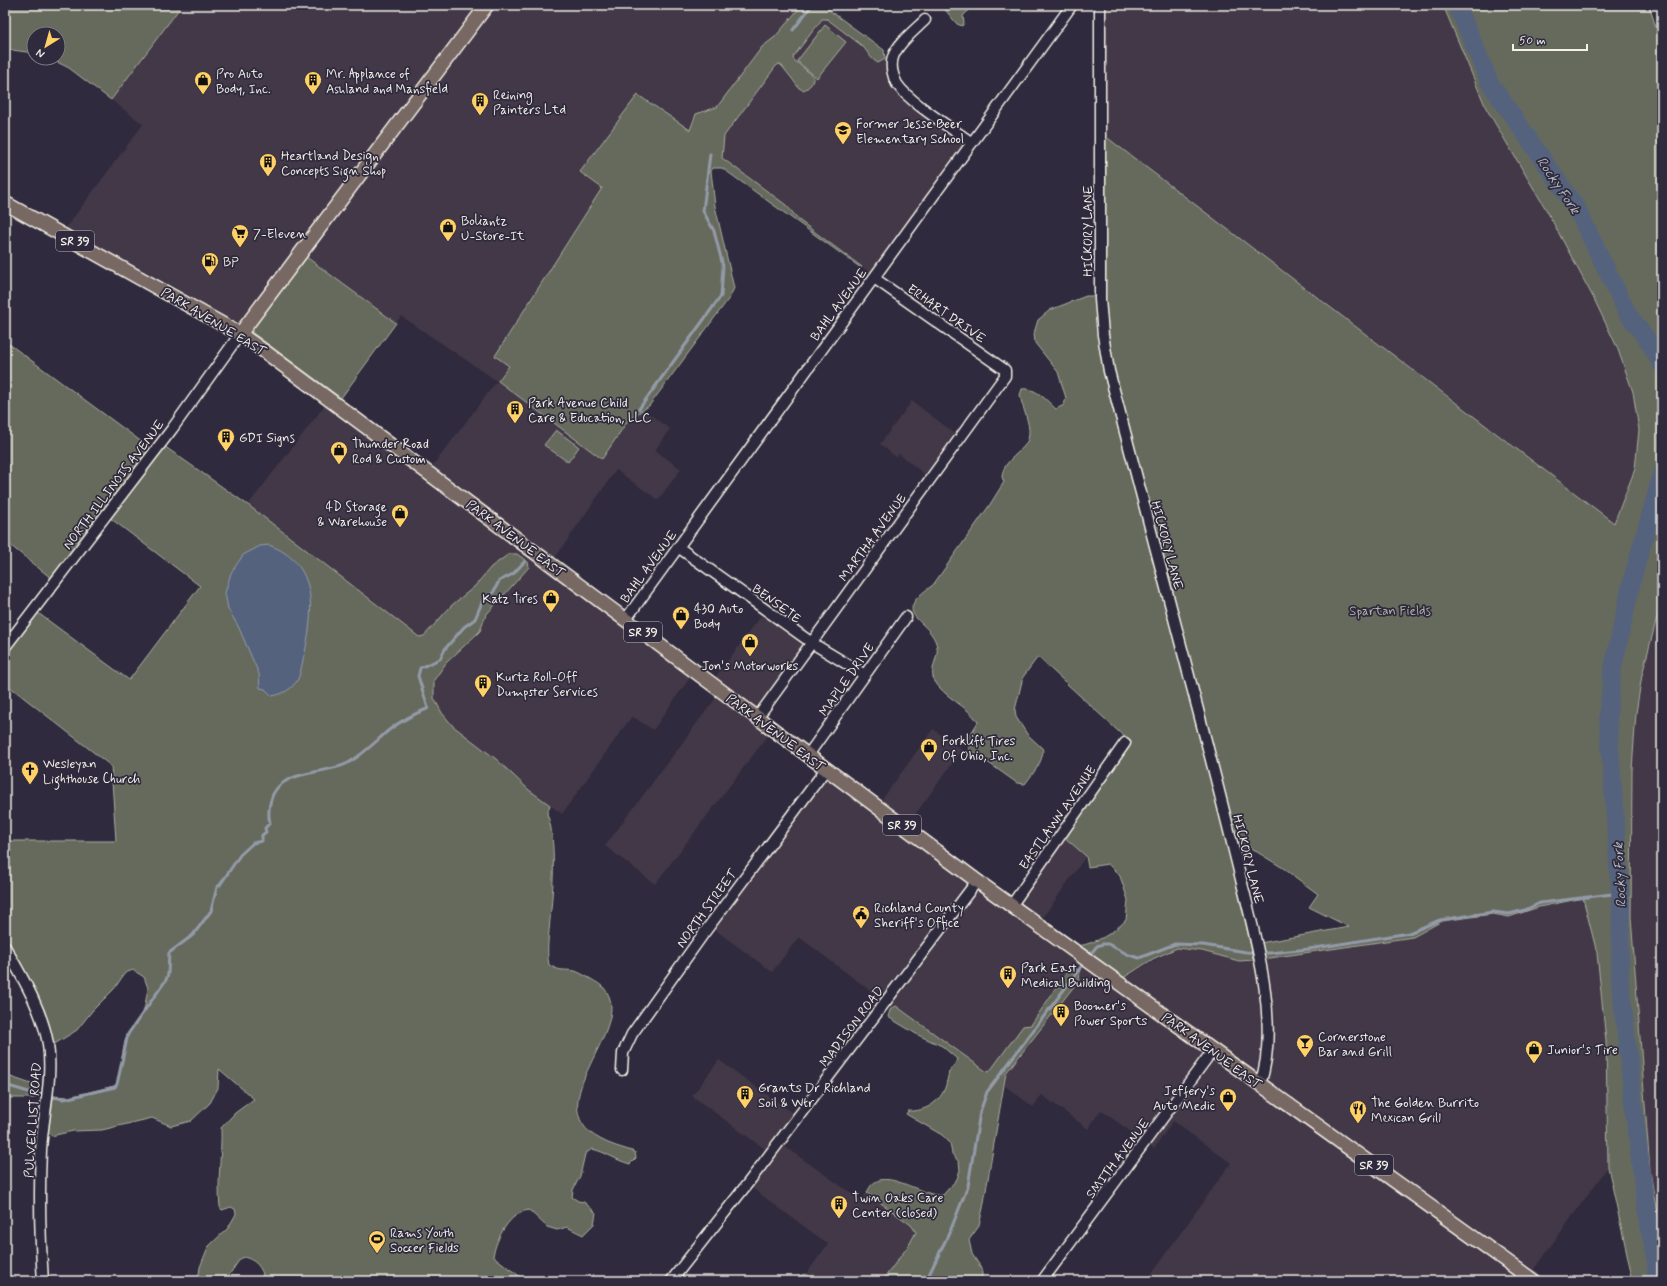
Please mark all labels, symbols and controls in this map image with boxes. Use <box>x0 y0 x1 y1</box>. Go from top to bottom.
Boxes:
north arrow <box>26 26 66 66</box>
scale bar <box>1513 26 1587 52</box>
text: 50 m <box>1519 33 1546 49</box>
text: N <box>33 45 48 61</box>
place label: Pro Auto Body, Inc. <box>216 66 271 98</box>
place label: Mr. Applance of Ashland and Mansfield <box>326 66 448 98</box>
shop icon: Pro Auto Body, Inc. <box>193 70 213 95</box>
building icon: Mr. Applance of Ashland and Mansfield <box>303 70 323 95</box>
place label: Reining Painters Ltd <box>493 87 566 119</box>
building icon: Reining Painters Ltd <box>470 91 490 116</box>
place label: Former Jesse Beer Elementary School <box>856 116 964 148</box>
school or university icon: Former Jesse Beer Elementary School <box>833 120 853 145</box>
place label: Heartland Design Concepts Sign Shop <box>281 148 386 182</box>
building icon: Heartland Design Concepts Sign Shop <box>258 152 278 177</box>
water label: Rocky Fork <box>1532 153 1584 218</box>
street label: HICKORY LANE <box>1080 185 1097 277</box>
place label: Boliantz U-Store-It <box>461 213 525 245</box>
shop icon: Boliantz U-Store-It <box>438 217 458 242</box>
supermarket icon: 7-Eleven <box>230 223 250 248</box>
place label: 7-Eleven <box>253 226 306 243</box>
road number: SR 39 <box>56 231 94 251</box>
fuel station icon: BP <box>200 251 220 276</box>
place label: BP <box>223 254 239 271</box>
street label: BAHL AVENUE <box>807 265 871 345</box>
street label: ERHART DRIVE <box>904 281 989 348</box>
street label: PARK AVENUE EAST <box>158 284 270 361</box>
place label: Park Avenue Child Care & Education, LLC <box>528 395 652 427</box>
building icon: Park Avenue Child Care & Education, LLC <box>505 399 525 424</box>
street label: NORTH ILLINOIS AVENUE <box>60 417 169 553</box>
building icon: GDI Signs <box>216 427 236 452</box>
place label: GDI Signs <box>239 430 295 447</box>
place label: Thunder Road Rod & Custom <box>352 436 429 468</box>
shop icon: Thunder Road Rod & Custom <box>329 440 349 465</box>
street label: MARTHA AVENUE <box>836 490 911 585</box>
street label: PARK AVENUE EAST <box>462 497 569 583</box>
place label: 4D Storage & Warehouse <box>317 499 387 531</box>
street label: HICKORY LANE <box>1147 499 1187 592</box>
shop icon: 4D Storage & Warehouse <box>390 503 410 528</box>
street label: BAHL AVENUE <box>617 527 681 607</box>
street label: BENSETE <box>748 581 804 628</box>
shop icon: Katz Tires <box>541 588 561 613</box>
place label: Katz Tires <box>482 591 538 608</box>
place label: 430 Auto Body <box>694 601 743 633</box>
park label: Spartan Fields <box>1349 603 1431 620</box>
shop icon: 430 Auto Body <box>671 605 691 630</box>
road number: SR 39 <box>624 622 662 642</box>
shop icon: Jon's Motorworks <box>740 632 760 657</box>
street label: MAPLE DRIVE <box>816 639 879 720</box>
place label: Jon's Motorworks <box>702 658 799 675</box>
place label: Kurtz Roll-Off Dumpster Services <box>496 669 598 701</box>
building icon: Kurtz Roll-Off Dumpster Services <box>473 673 493 698</box>
street label: PARK AVENUE EAST <box>722 691 829 777</box>
place label: Forklift Tires Of Ohio, Inc. <box>942 733 1016 765</box>
shop icon: Forklift Tires Of Ohio, Inc. <box>919 737 939 762</box>
place label: Wesleyan Lighthouse Church <box>43 756 141 790</box>
church icon: Wesleyan Lighthouse Church <box>20 760 40 785</box>
street label: EASTLAWN AVENUE <box>1016 762 1101 873</box>
street label: HICKORY LANE <box>1228 813 1267 906</box>
road number: SR 39 <box>883 815 921 835</box>
water label: Rocky Fork <box>1609 841 1631 908</box>
street label: NORTH STREET <box>673 865 742 952</box>
place label: Richland County Sheriff's Office <box>874 900 964 932</box>
public building icon: Richland County Sheriff's Office <box>851 904 871 929</box>
place label: Park East Medical Building <box>1021 960 1111 993</box>
building icon: Park East Medical Building <box>998 964 1018 989</box>
street label: MADISON ROAD <box>816 983 888 1071</box>
place label: Boomer's Power Sports <box>1074 998 1148 1030</box>
building icon: Boomer's Power Sports <box>1051 1002 1071 1027</box>
street label: PARK AVENUE EAST <box>1158 1009 1265 1094</box>
place label: Cornerstone Bar and Grill <box>1318 1029 1392 1061</box>
bar icon: Cornerstone Bar and Grill <box>1295 1033 1315 1058</box>
shop icon: Junior's Tire <box>1524 1039 1544 1064</box>
place label: Junior's Tire <box>1547 1042 1618 1059</box>
street label: PULVER LIST ROAD <box>21 1062 46 1179</box>
place label: Grants Dr Richland Soil & Wtr <box>758 1080 871 1112</box>
place label: Jeffery's Auto Medic <box>1153 1083 1215 1115</box>
building icon: Grants Dr Richland Soil & Wtr <box>735 1084 755 1109</box>
shop icon: Jeffery's Auto Medic <box>1218 1087 1238 1112</box>
place label: The Golden Burrito Mexican Grill <box>1371 1095 1479 1127</box>
restaurant icon: The Golden Burrito Mexican Grill <box>1348 1099 1368 1124</box>
street label: SMITH AVENUE <box>1083 1115 1154 1202</box>
road number: SR 39 <box>1355 1155 1393 1175</box>
place label: Twin Oaks Care Center (closed) <box>852 1190 943 1222</box>
building icon: Twin Oaks Care Center (closed) <box>829 1194 849 1219</box>
place label: Rams Youth Soccer Fields <box>390 1225 459 1257</box>
sports icon: Rams Youth Soccer Fields <box>367 1229 387 1254</box>

